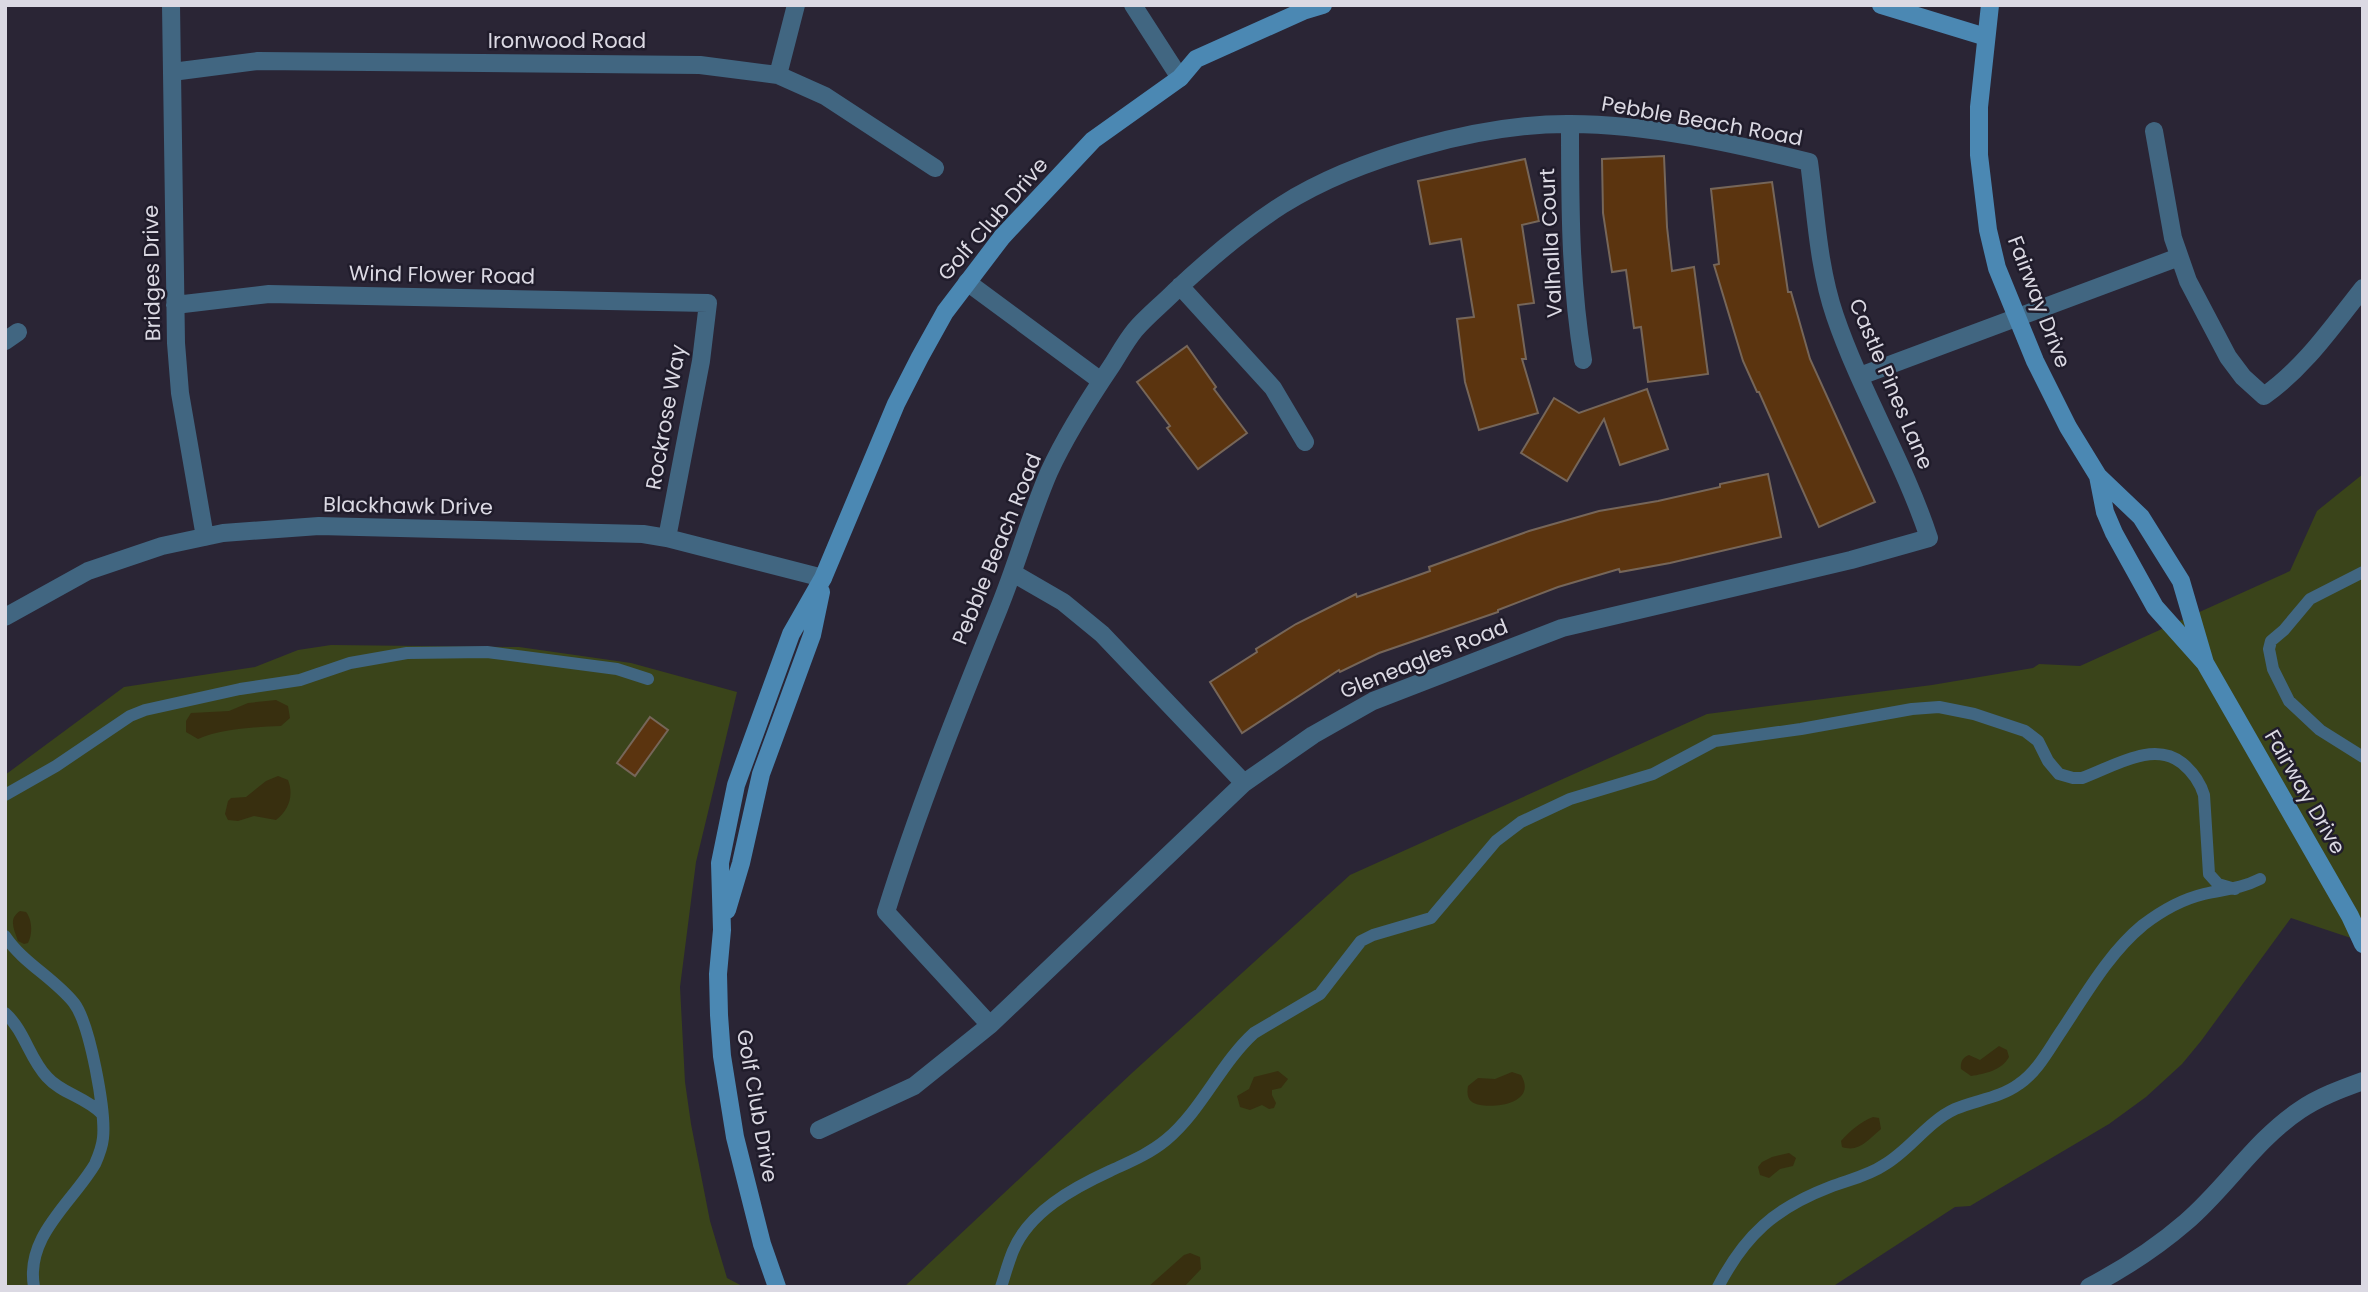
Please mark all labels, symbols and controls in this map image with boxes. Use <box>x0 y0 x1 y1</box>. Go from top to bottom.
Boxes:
street label: Ironwood Road <box>488 26 646 55</box>
street label: Pebble Beach Road <box>1599 89 1805 152</box>
street label: Golf Club Drive <box>931 151 1054 287</box>
street label: Valhalla Court <box>1532 167 1569 319</box>
street label: Bridges Drive <box>136 205 167 342</box>
street label: Fairway Drive <box>2001 232 2078 372</box>
street label: Wind Flower Road <box>349 258 535 291</box>
street label: Castle Pines Lane <box>1842 294 1941 474</box>
street label: Rockrose Way <box>638 342 693 492</box>
street label: Pebble Beach Road <box>945 449 1048 649</box>
street label: Blackhawk Drive <box>323 490 493 521</box>
street label: Gleneagles Road <box>1336 612 1512 705</box>
street label: Fairway Drive <box>2258 724 2353 859</box>
street label: Golf Club Drive <box>730 1027 785 1185</box>

